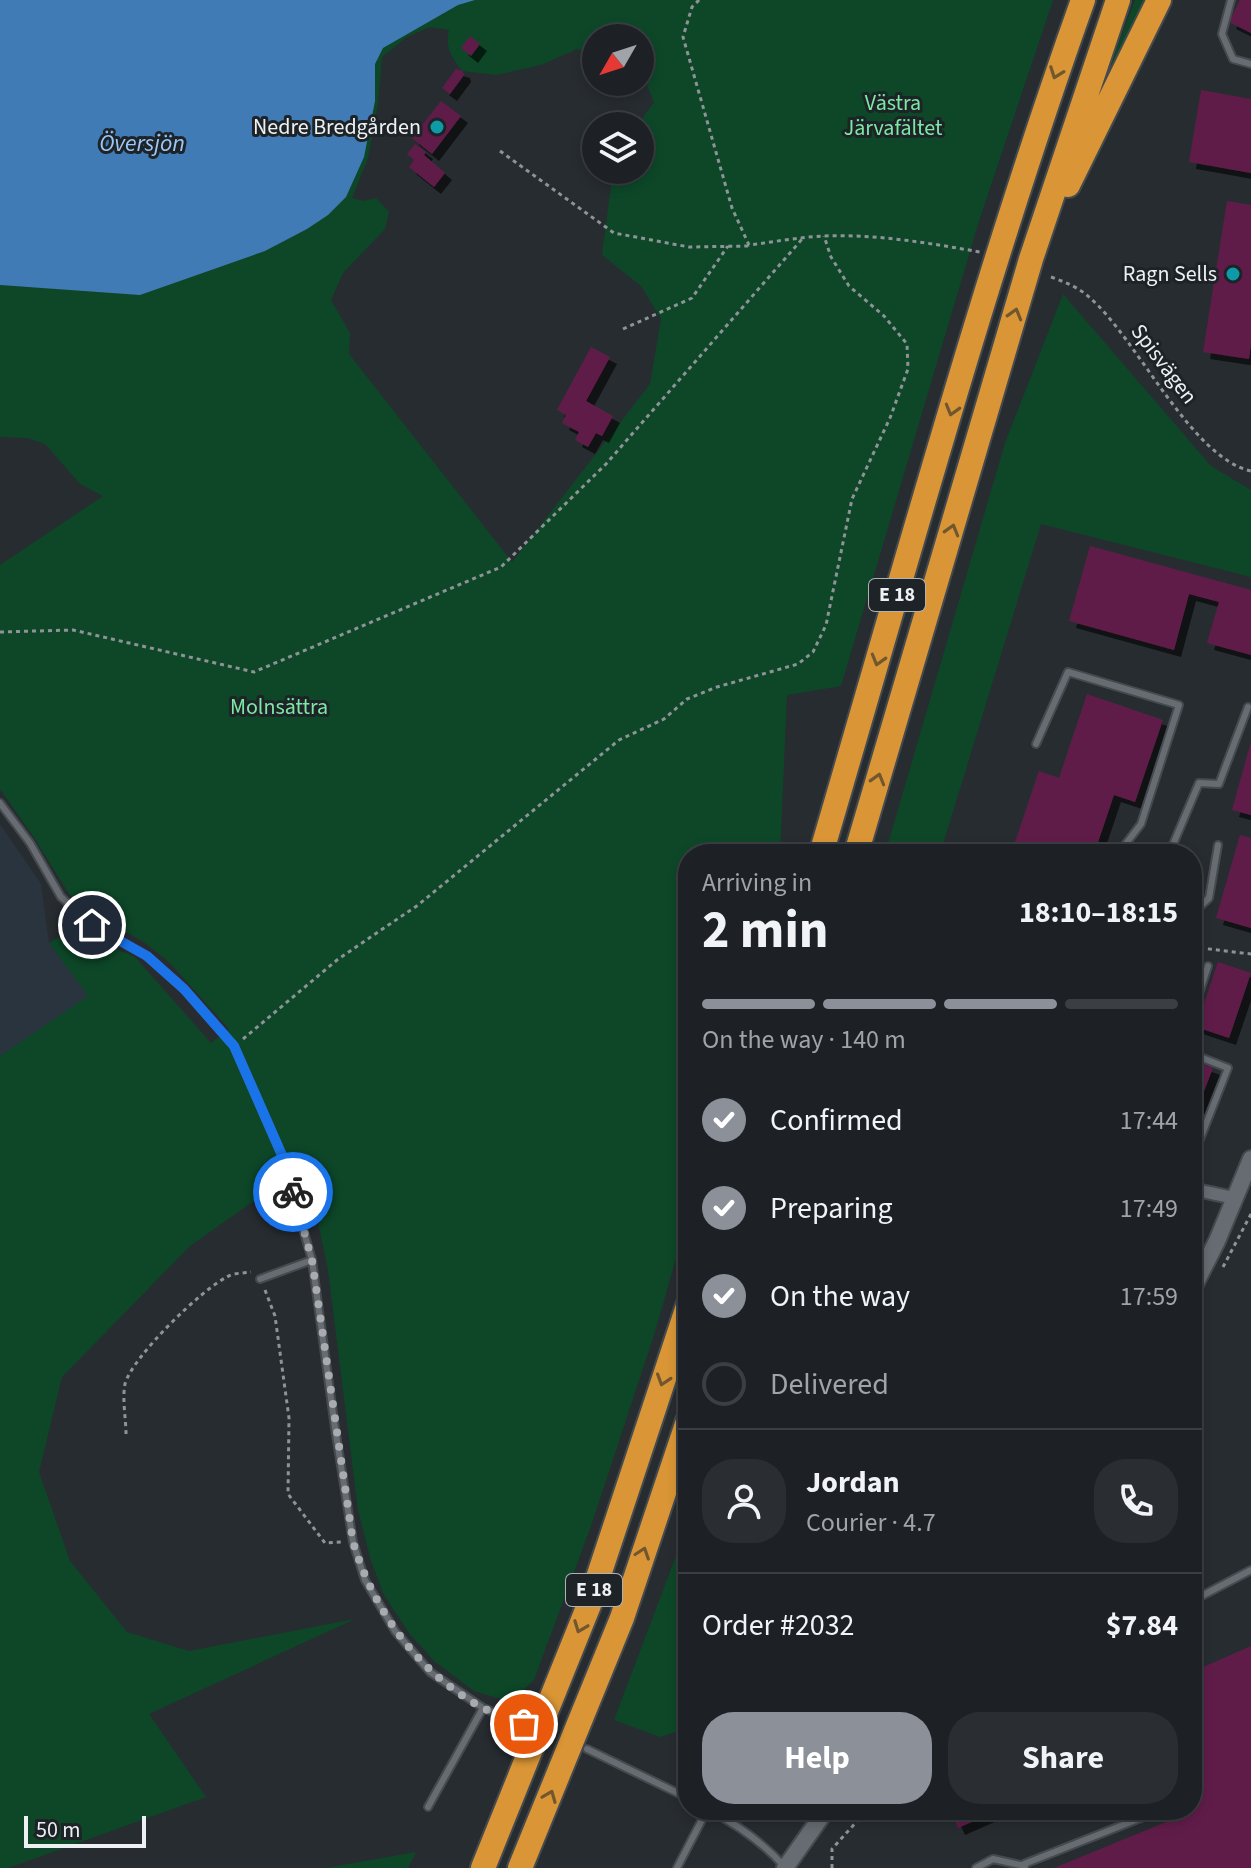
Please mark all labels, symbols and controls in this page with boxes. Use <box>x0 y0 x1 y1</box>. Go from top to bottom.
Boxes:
north arrow <box>582 24 654 96</box>
map controls <box>582 24 654 184</box>
one-way arrow <box>1050 66 1066 80</box>
park label: Västra Järvafältet <box>844 87 943 144</box>
place label: Nedre Bredgården <box>253 111 421 143</box>
button: layers <box>582 112 654 184</box>
marker: Nedre Bredgården <box>428 118 446 136</box>
water label: Översjön <box>99 126 185 161</box>
place label: Ragn Sells <box>1123 258 1217 290</box>
marker: Ragn Sells <box>1224 265 1242 283</box>
one-way arrow <box>1006 308 1022 321</box>
street label: Spisvägen <box>1123 317 1205 411</box>
one-way arrow <box>944 403 961 417</box>
one-way arrow <box>942 523 959 537</box>
road number: E 18 <box>869 579 925 611</box>
one-way arrow <box>871 652 887 666</box>
park label: Molnsättra <box>230 691 328 723</box>
one-way arrow <box>869 773 885 787</box>
text: Arriving in <box>702 864 812 901</box>
pin <box>58 891 126 959</box>
text: 18:10–18:15 <box>1019 891 1178 934</box>
text: 2 min <box>702 894 829 968</box>
icon: home <box>70 903 114 947</box>
text: On the way · 140 m <box>702 1021 906 1058</box>
icon: check <box>702 1098 746 1142</box>
text: Confirmed <box>770 1099 903 1142</box>
text: 17:44 <box>1120 1102 1178 1139</box>
courier <box>253 1152 333 1232</box>
icon: bike <box>271 1170 315 1214</box>
icon: check <box>702 1186 746 1230</box>
text: Preparing <box>770 1187 893 1230</box>
text: 17:49 <box>1120 1190 1178 1227</box>
icon: check <box>702 1274 746 1318</box>
text: On the way <box>770 1275 910 1318</box>
text: 17:59 <box>1120 1278 1178 1315</box>
text: Delivered <box>770 1363 889 1406</box>
one-way arrow <box>657 1373 673 1387</box>
button: person <box>702 1459 786 1543</box>
button: phone <box>1094 1459 1178 1543</box>
text: Jordan <box>806 1461 900 1504</box>
text: Courier · 4.7 <box>806 1504 936 1541</box>
one-way arrow <box>634 1547 650 1561</box>
road number: E 18 <box>566 1574 622 1606</box>
text: Order #2032 <box>702 1604 855 1647</box>
text: $7.84 <box>1106 1604 1178 1647</box>
one-way arrow <box>573 1619 590 1633</box>
pin <box>490 1690 558 1758</box>
icon: bag <box>502 1702 546 1746</box>
button: Help <box>702 1712 932 1804</box>
button: Share <box>948 1712 1178 1804</box>
one-way arrow <box>540 1790 557 1804</box>
scale bar <box>24 1812 146 1848</box>
text: 50 m <box>36 1814 81 1846</box>

